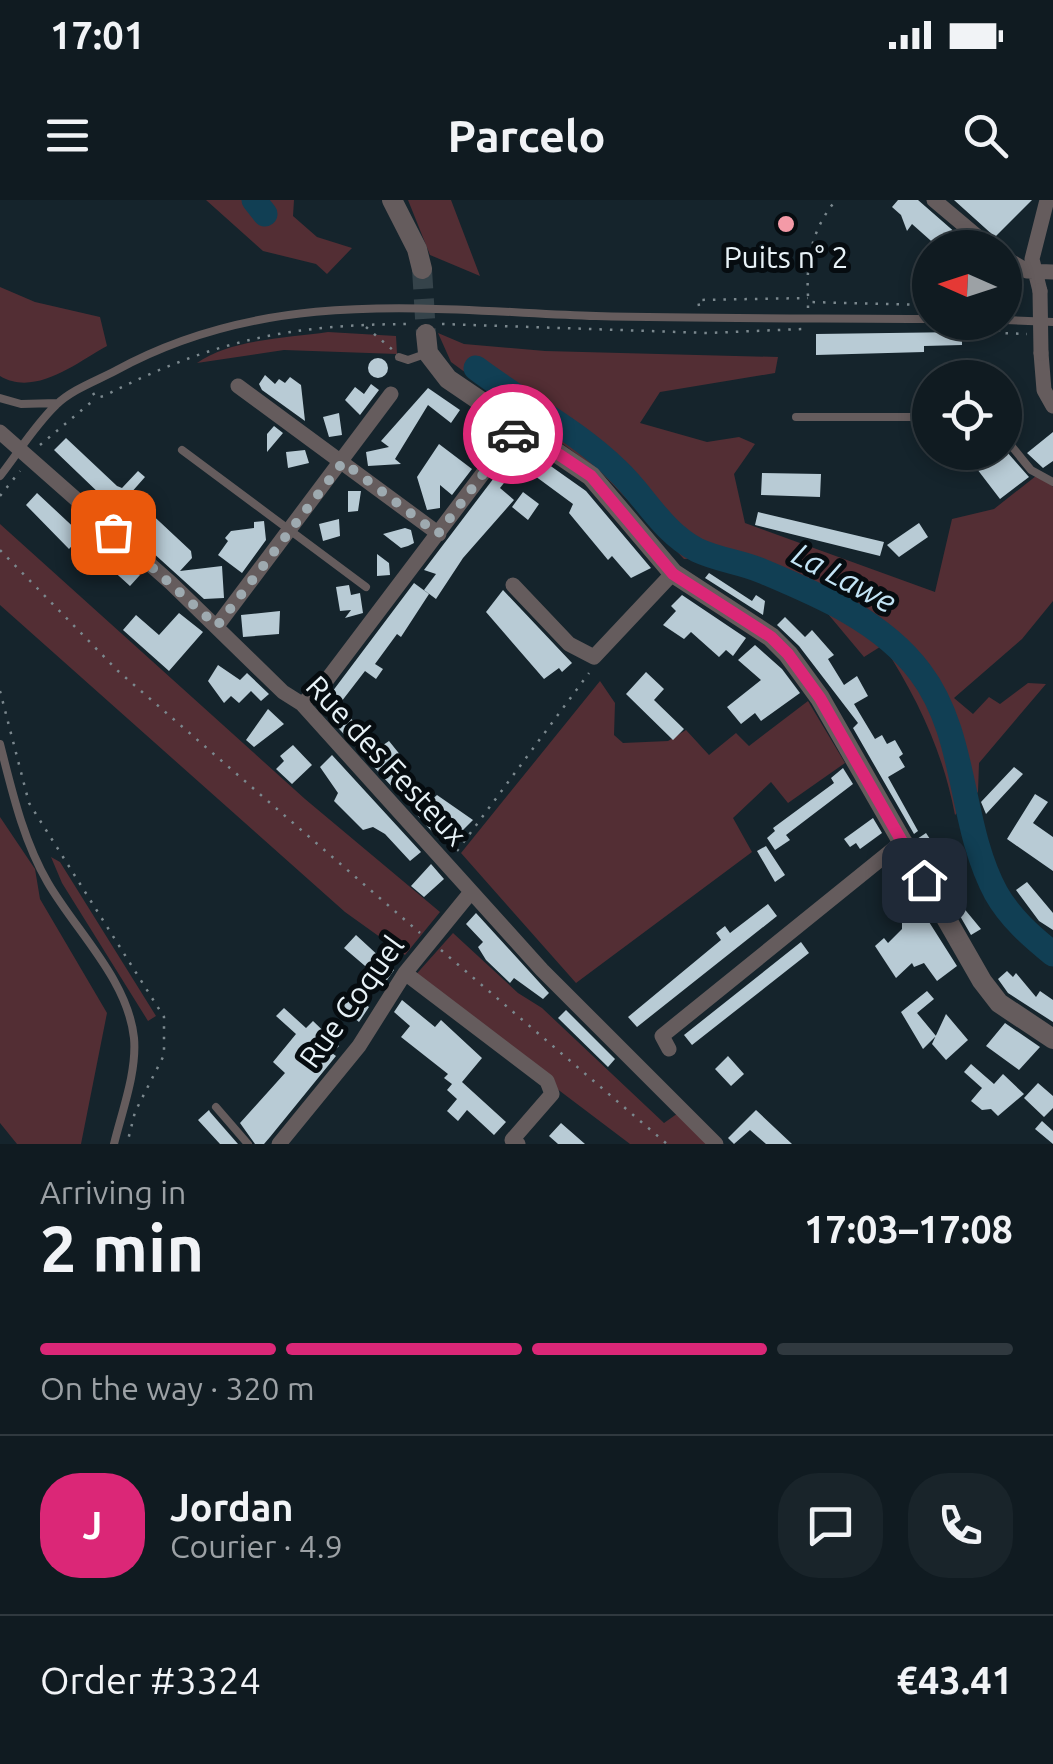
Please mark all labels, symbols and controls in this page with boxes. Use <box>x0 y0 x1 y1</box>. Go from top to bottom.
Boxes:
text: 17:01 <box>50 14 145 56</box>
icon: menu <box>40 108 95 163</box>
icon: search <box>958 108 1013 163</box>
text: Parcelo <box>447 110 606 161</box>
marker: Puits n° 2 <box>775 213 797 235</box>
north arrow <box>912 230 1022 340</box>
map controls <box>912 230 1022 470</box>
place label: Puits n° 2 <box>724 240 848 274</box>
button: locate <box>912 360 1022 470</box>
courier <box>463 384 563 484</box>
icon: car <box>486 407 541 462</box>
pin <box>71 490 156 575</box>
icon: bag <box>86 505 141 560</box>
water label: La Lawe <box>787 535 902 619</box>
street label: Rue des Festeux <box>300 669 474 852</box>
pin <box>882 838 967 923</box>
icon: home <box>897 853 952 908</box>
street label: Rue Coquel <box>292 929 410 1074</box>
text: Arriving in <box>40 1174 186 1210</box>
text: 17:03–17:08 <box>804 1208 1013 1250</box>
text: 2 min <box>40 1211 204 1284</box>
text: On the way · 320 m <box>40 1370 315 1406</box>
button: chat <box>778 1473 883 1578</box>
button: phone <box>908 1473 1013 1578</box>
text: Jordan <box>170 1486 294 1528</box>
text: J <box>83 1504 102 1546</box>
text: Courier · 4.9 <box>170 1528 343 1564</box>
text: Order #3324 <box>40 1659 261 1701</box>
text: €43.41 <box>896 1659 1013 1701</box>

